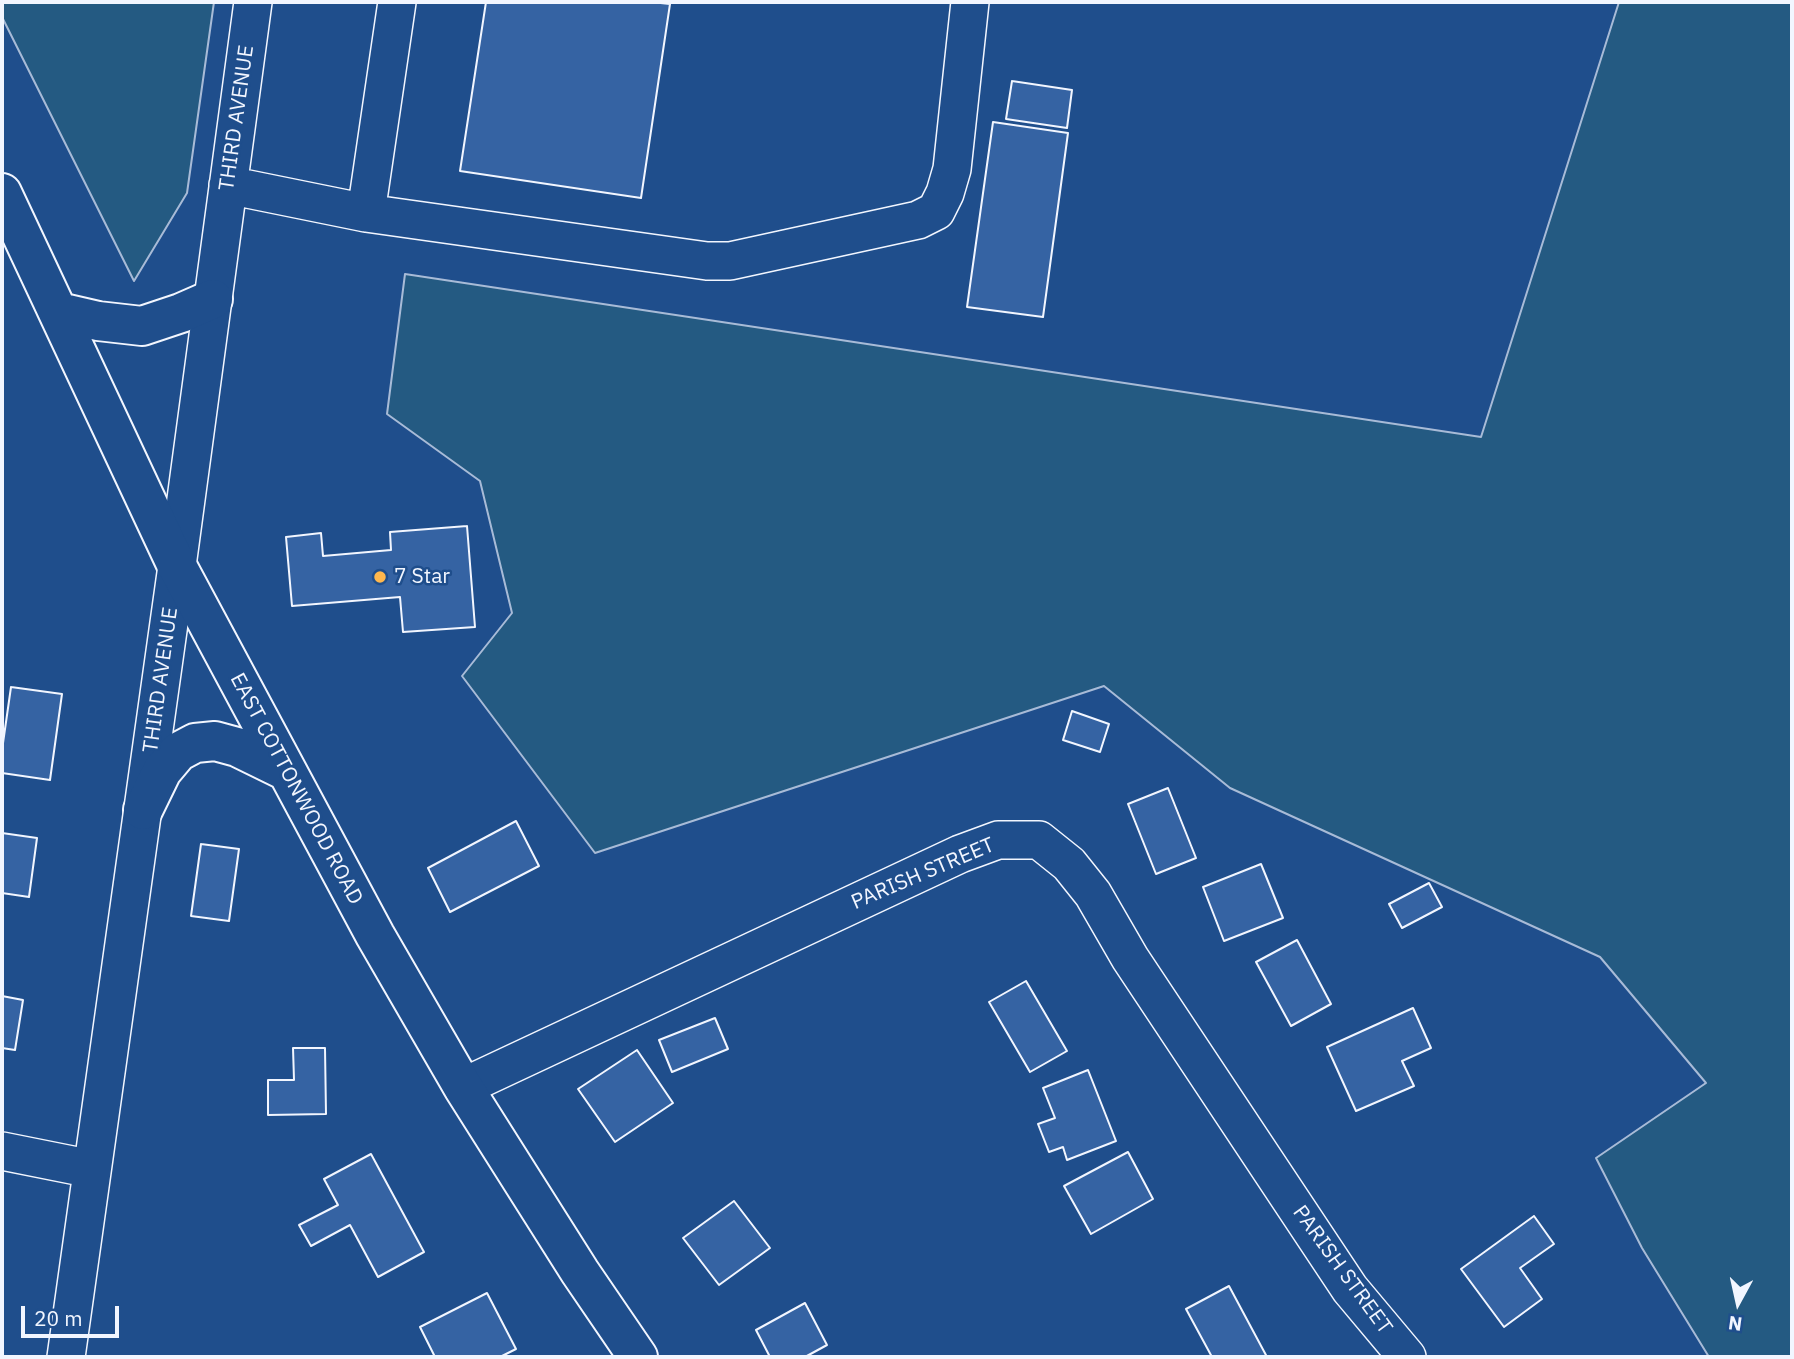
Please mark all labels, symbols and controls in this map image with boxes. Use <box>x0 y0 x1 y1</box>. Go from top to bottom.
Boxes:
street label: THIRD AVENUE <box>214 44 260 192</box>
place label: 7 Star <box>394 564 450 590</box>
marker: 7 Star <box>372 569 388 585</box>
street label: THIRD AVENUE <box>138 606 184 754</box>
street label: EAST COTTONWOOD ROAD <box>224 669 368 909</box>
street label: PARISH STREET <box>848 833 998 915</box>
street label: PARISH STREET <box>1287 1201 1397 1339</box>
north arrow <box>1703 1268 1773 1338</box>
scale bar <box>24 1292 122 1336</box>
text: 20 m <box>34 1304 83 1332</box>
text: N <box>1727 1311 1744 1337</box>

